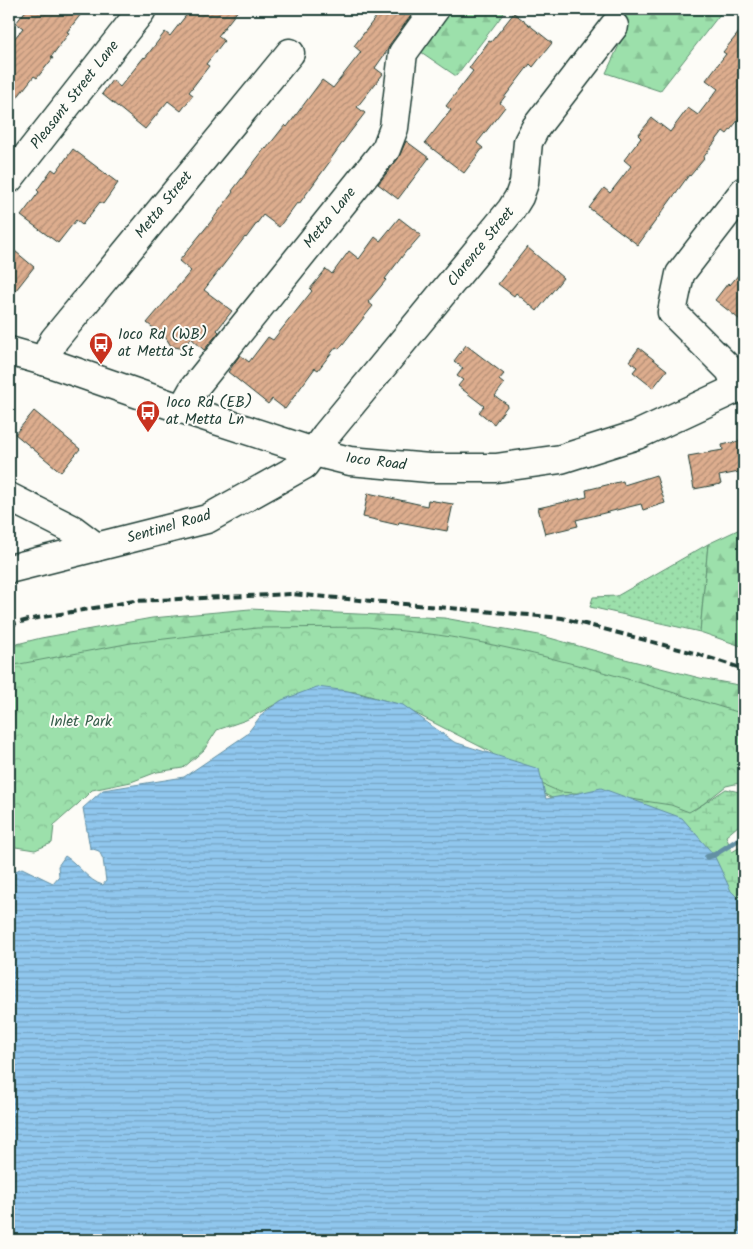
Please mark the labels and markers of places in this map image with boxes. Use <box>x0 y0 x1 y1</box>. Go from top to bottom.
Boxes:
place label: Ioco Rd (WB) at Metta St <box>118 323 207 364</box>
bus stop icon: Ioco Rd (WB) at Metta St <box>88 331 114 365</box>
place label: Ioco Rd (EB) at Metta Ln <box>166 391 252 432</box>
bus stop icon: Ioco Rd (EB) at Metta Ln <box>135 399 161 433</box>

